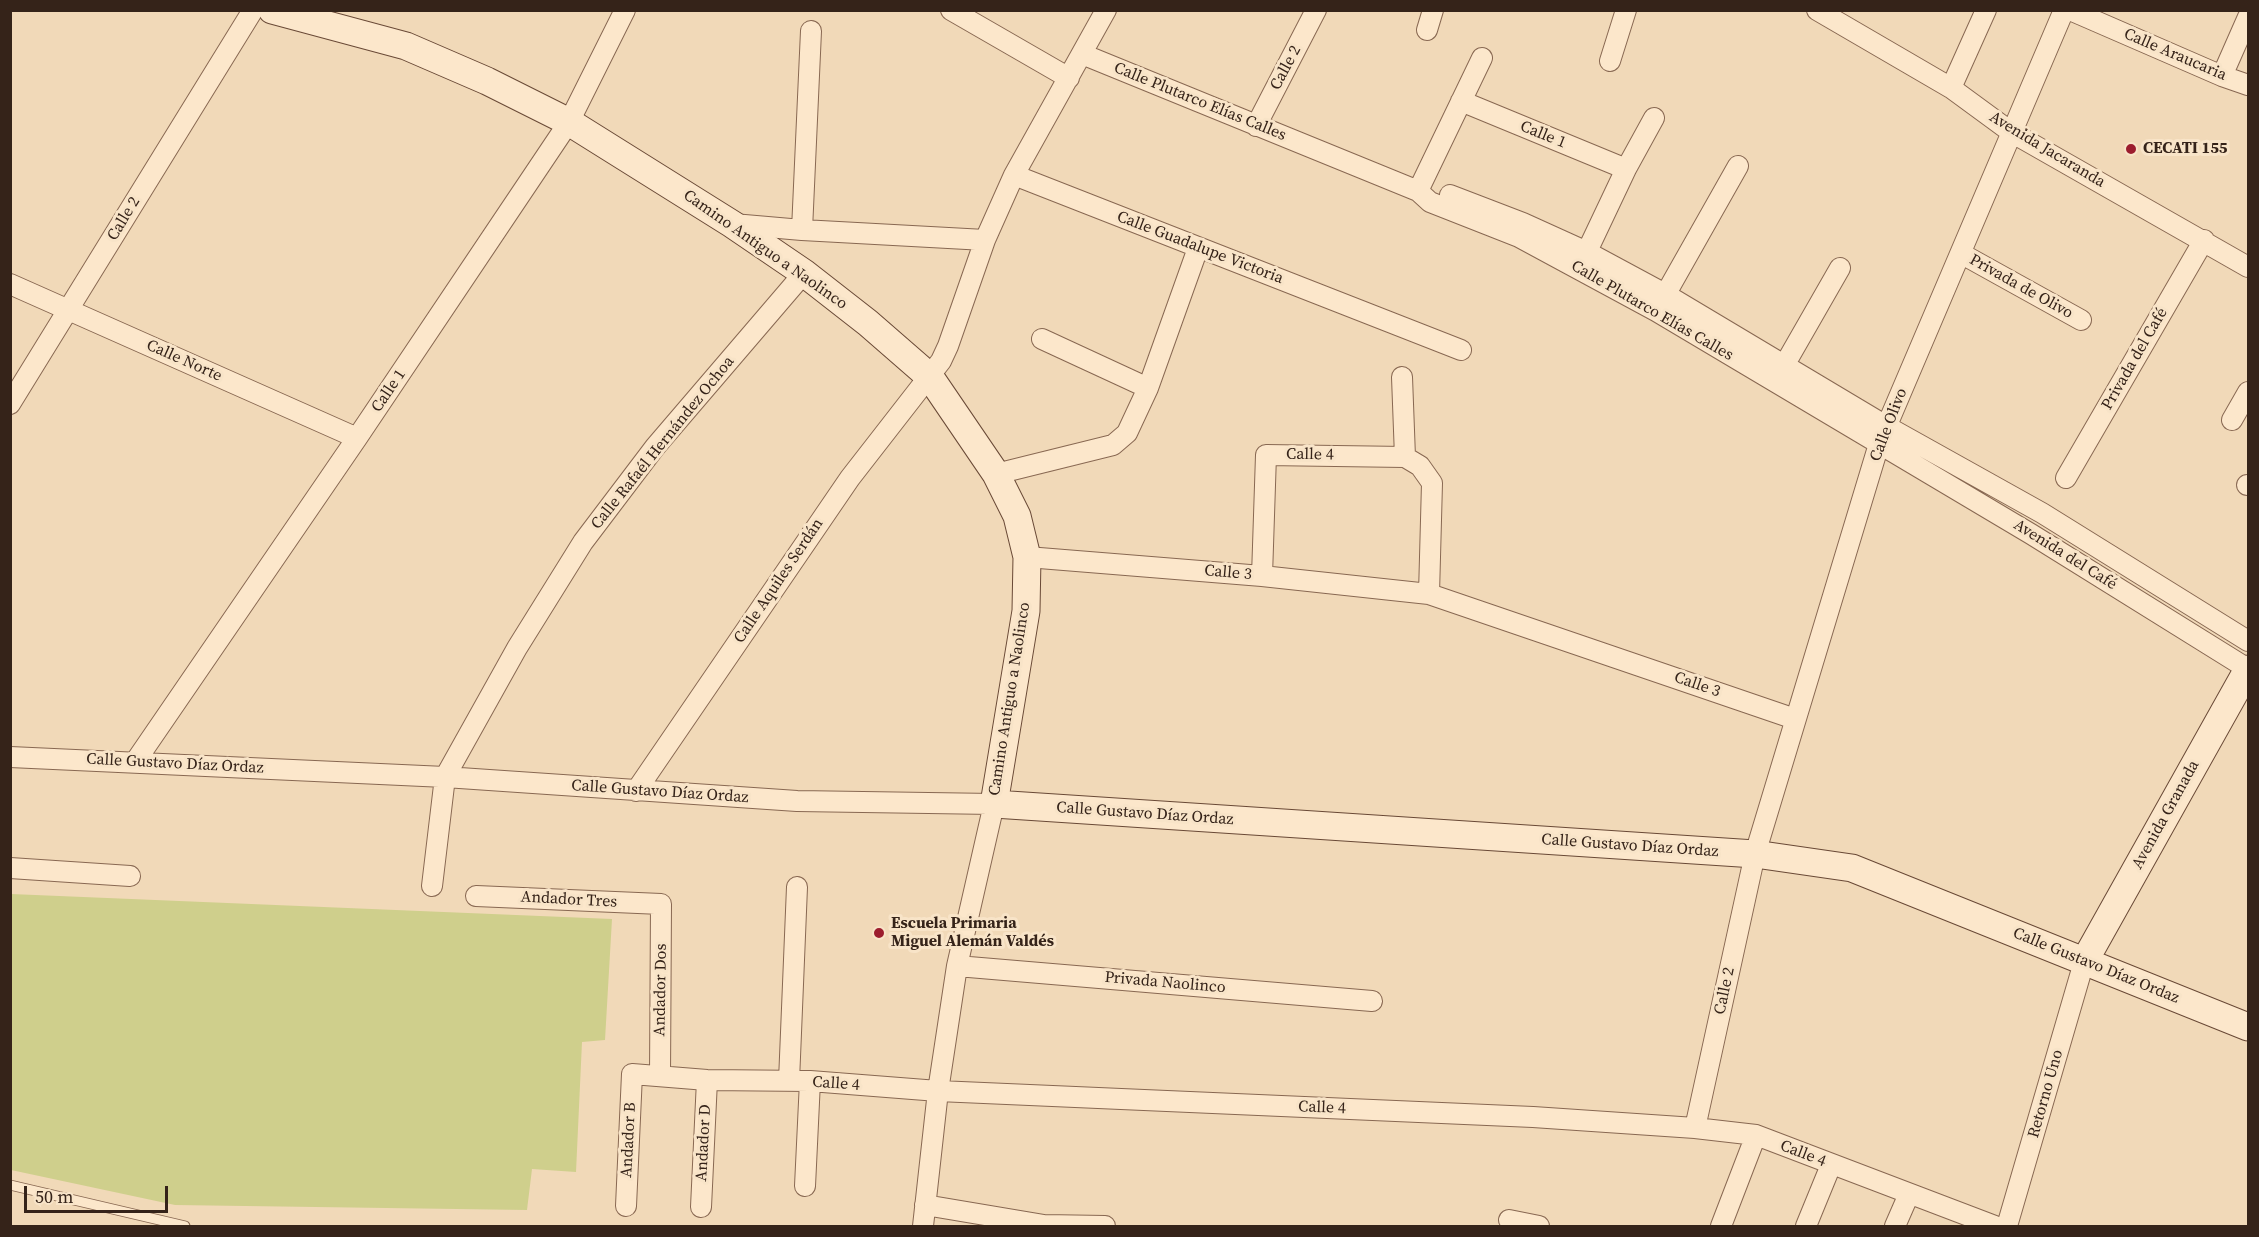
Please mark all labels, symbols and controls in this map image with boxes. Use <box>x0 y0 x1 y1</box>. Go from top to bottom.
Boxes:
street label: Calle Araucaria <box>2121 25 2229 85</box>
street label: Calle 2 <box>1266 42 1306 94</box>
street label: Calle Plutarco Elías Calles <box>1111 59 1289 145</box>
street label: Avenida Jacaranda <box>1986 108 2108 192</box>
street label: Calle 1 <box>1517 117 1569 153</box>
place label: CECATI 155 <box>2143 139 2227 159</box>
marker: CECATI 155 <box>2124 142 2138 156</box>
street label: Camino Antiguo a Naolinco <box>679 186 851 314</box>
street label: Calle 2 <box>103 194 145 244</box>
street label: Calle Guadalupe Victoria <box>1114 207 1286 289</box>
street label: Privada de Olivo <box>1966 251 2076 323</box>
street label: Calle Plutarco Elías Calles <box>1567 257 1737 365</box>
street label: Privada del Café <box>2098 305 2172 413</box>
street label: Calle Norte <box>143 336 225 386</box>
street label: Calle Rafaél Hernández Ochoa <box>587 353 739 533</box>
street label: Calle 1 <box>368 366 410 416</box>
street label: Calle Olivo <box>1866 386 1912 464</box>
street label: Calle 4 <box>1286 445 1334 465</box>
street label: Calle Aquiles Serdán <box>730 515 828 647</box>
street label: Avenida del Café <box>2010 516 2120 594</box>
street label: Calle 3 <box>1203 561 1253 585</box>
street label: Camino Antiguo a Naolinco <box>985 601 1035 797</box>
street label: Calle 3 <box>1671 668 1723 702</box>
street label: Calle Gustavo Díaz Ordaz <box>86 750 264 778</box>
street label: Avenida Granada <box>2128 757 2204 873</box>
street label: Calle Gustavo Díaz Ordaz <box>571 776 749 808</box>
street label: Calle Gustavo Díaz Ordaz <box>1056 798 1234 830</box>
street label: Calle Gustavo Díaz Ordaz <box>1541 830 1719 862</box>
street label: Andador Tres <box>520 888 618 912</box>
place label: Escuela Primaria Miguel Alemán Valdés <box>891 914 1054 952</box>
street label: Calle Gustavo Díaz Ordaz <box>2010 924 2182 1008</box>
marker: Escuela Primaria Miguel Alemán Valdés <box>872 926 886 940</box>
street label: Andador Dos <box>651 943 671 1037</box>
street label: Calle 2 <box>1711 966 1739 1016</box>
street label: Privada Naolinco <box>1104 968 1226 998</box>
street label: Retorno Uno <box>2024 1048 2068 1140</box>
street label: Calle 4 <box>812 1073 860 1095</box>
street label: Calle 4 <box>1298 1098 1346 1118</box>
street label: Andador B <box>617 1102 641 1178</box>
street label: Andador D <box>692 1104 716 1182</box>
street label: Calle 4 <box>1777 1136 1829 1172</box>
scale bar <box>27 1174 171 1212</box>
text: 50 m <box>35 1184 73 1209</box>

